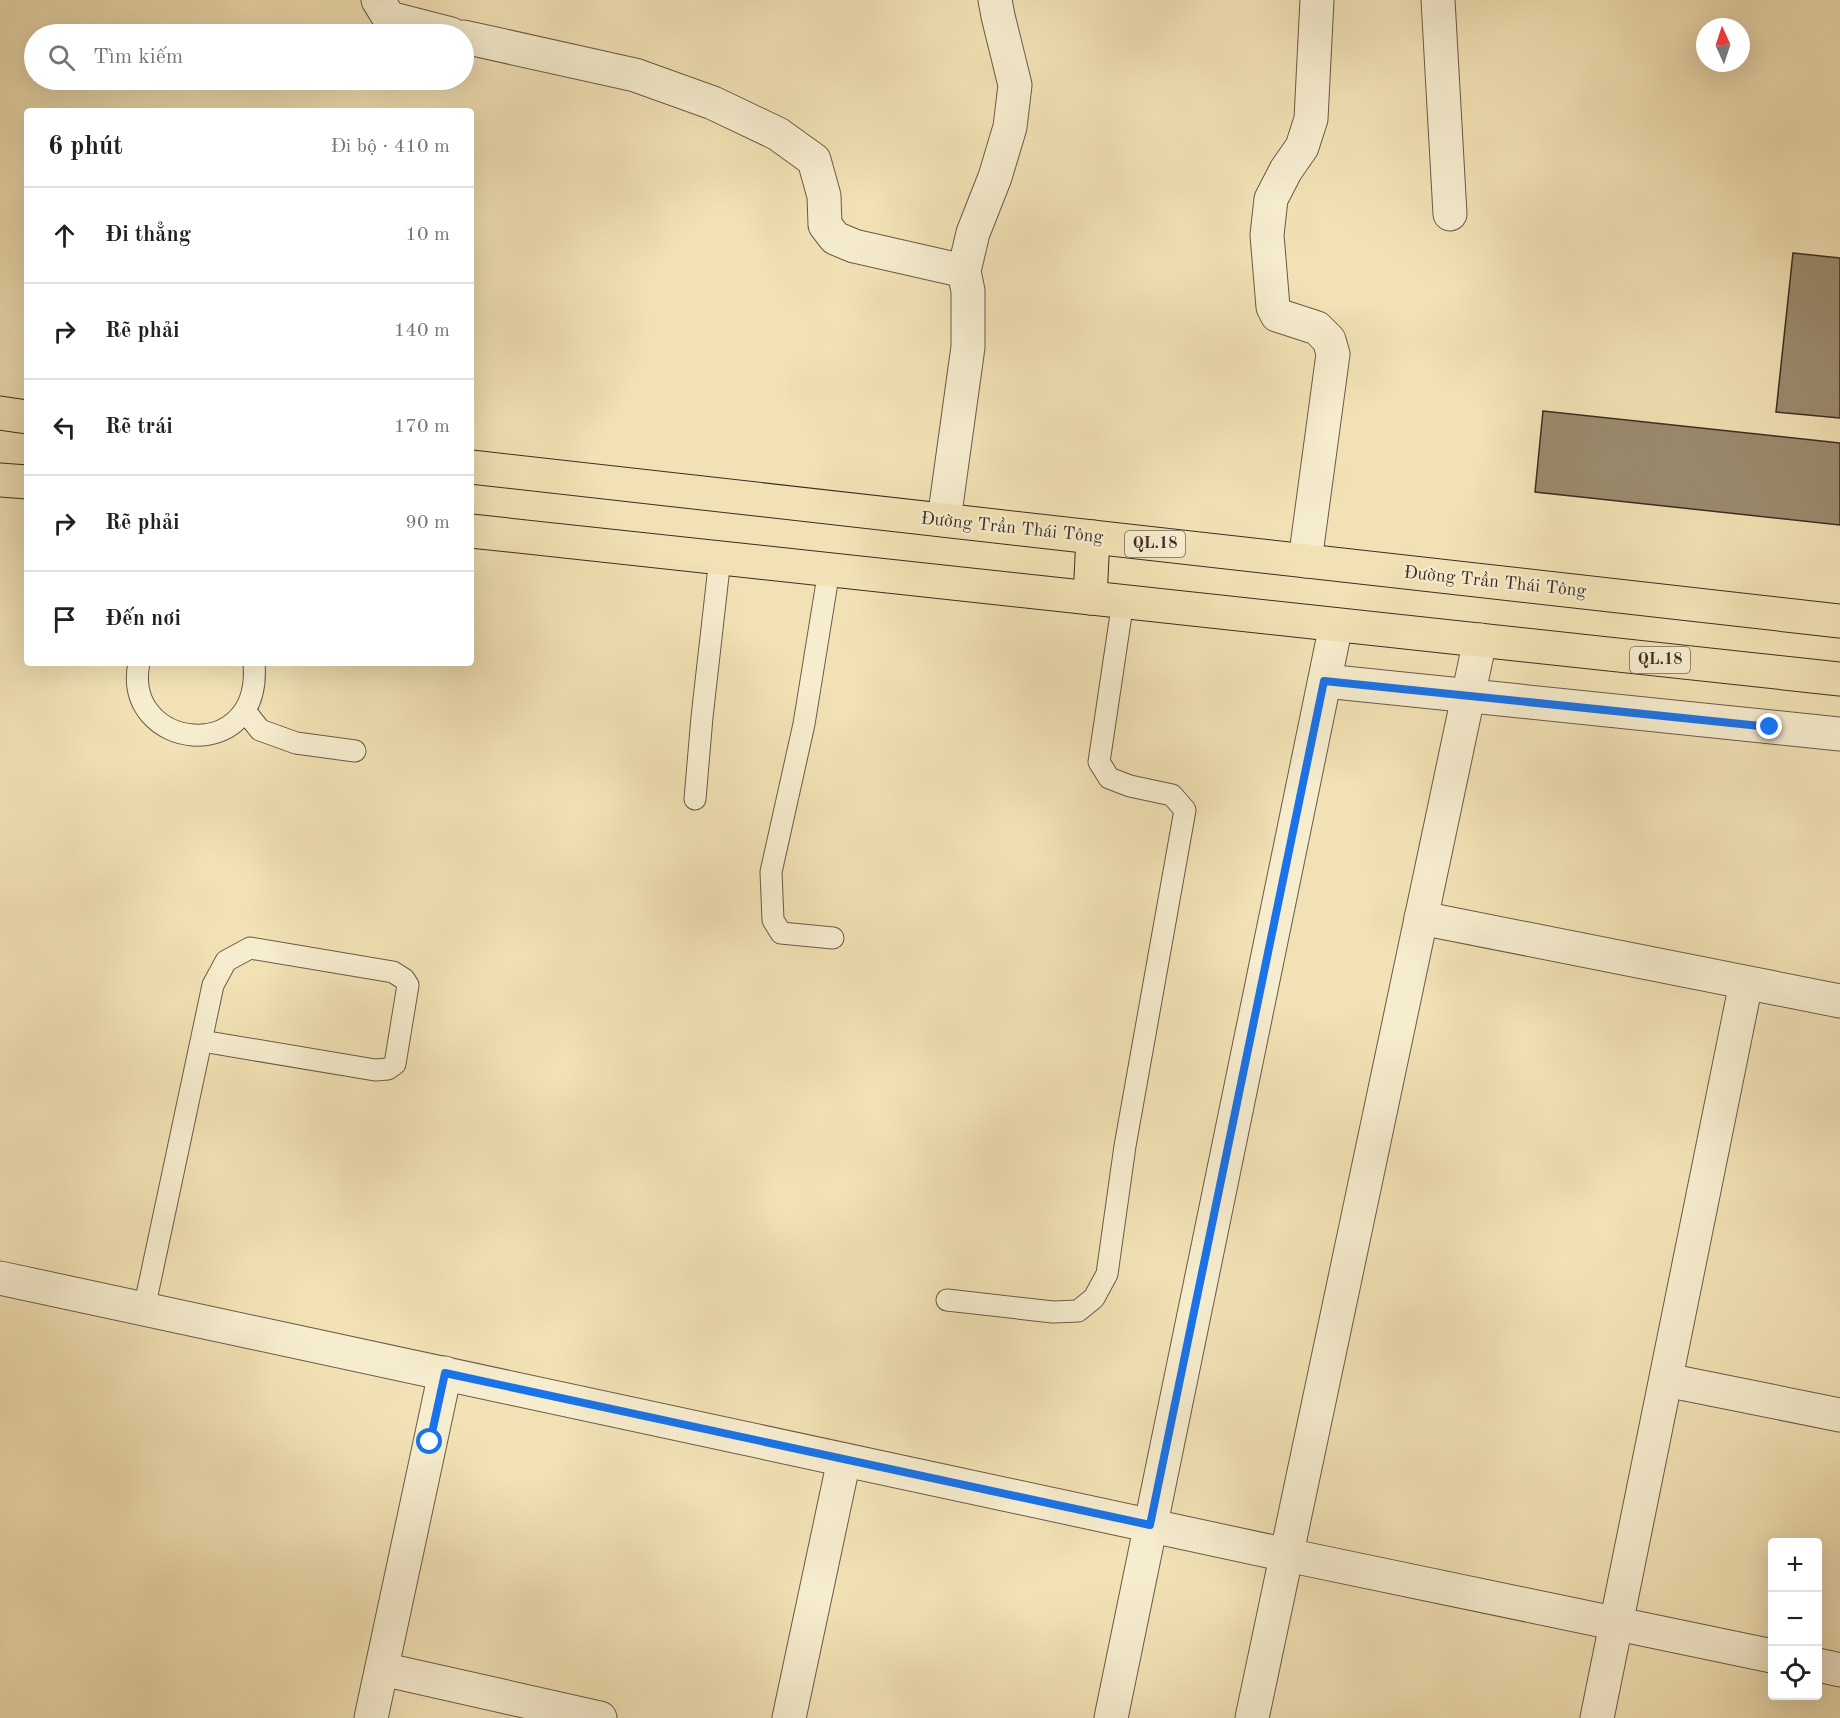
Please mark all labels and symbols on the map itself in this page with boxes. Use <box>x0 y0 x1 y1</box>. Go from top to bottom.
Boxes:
north arrow <box>1696 18 1750 72</box>
street label: Đường Trần Thái Tông <box>920 506 1105 547</box>
road number: QL.18 <box>1125 531 1185 557</box>
street label: Đường Trần Thái Tông <box>1403 560 1588 601</box>
road number: QL.18 <box>1630 647 1690 673</box>
route end <box>1756 713 1782 739</box>
route start <box>416 1428 442 1454</box>

